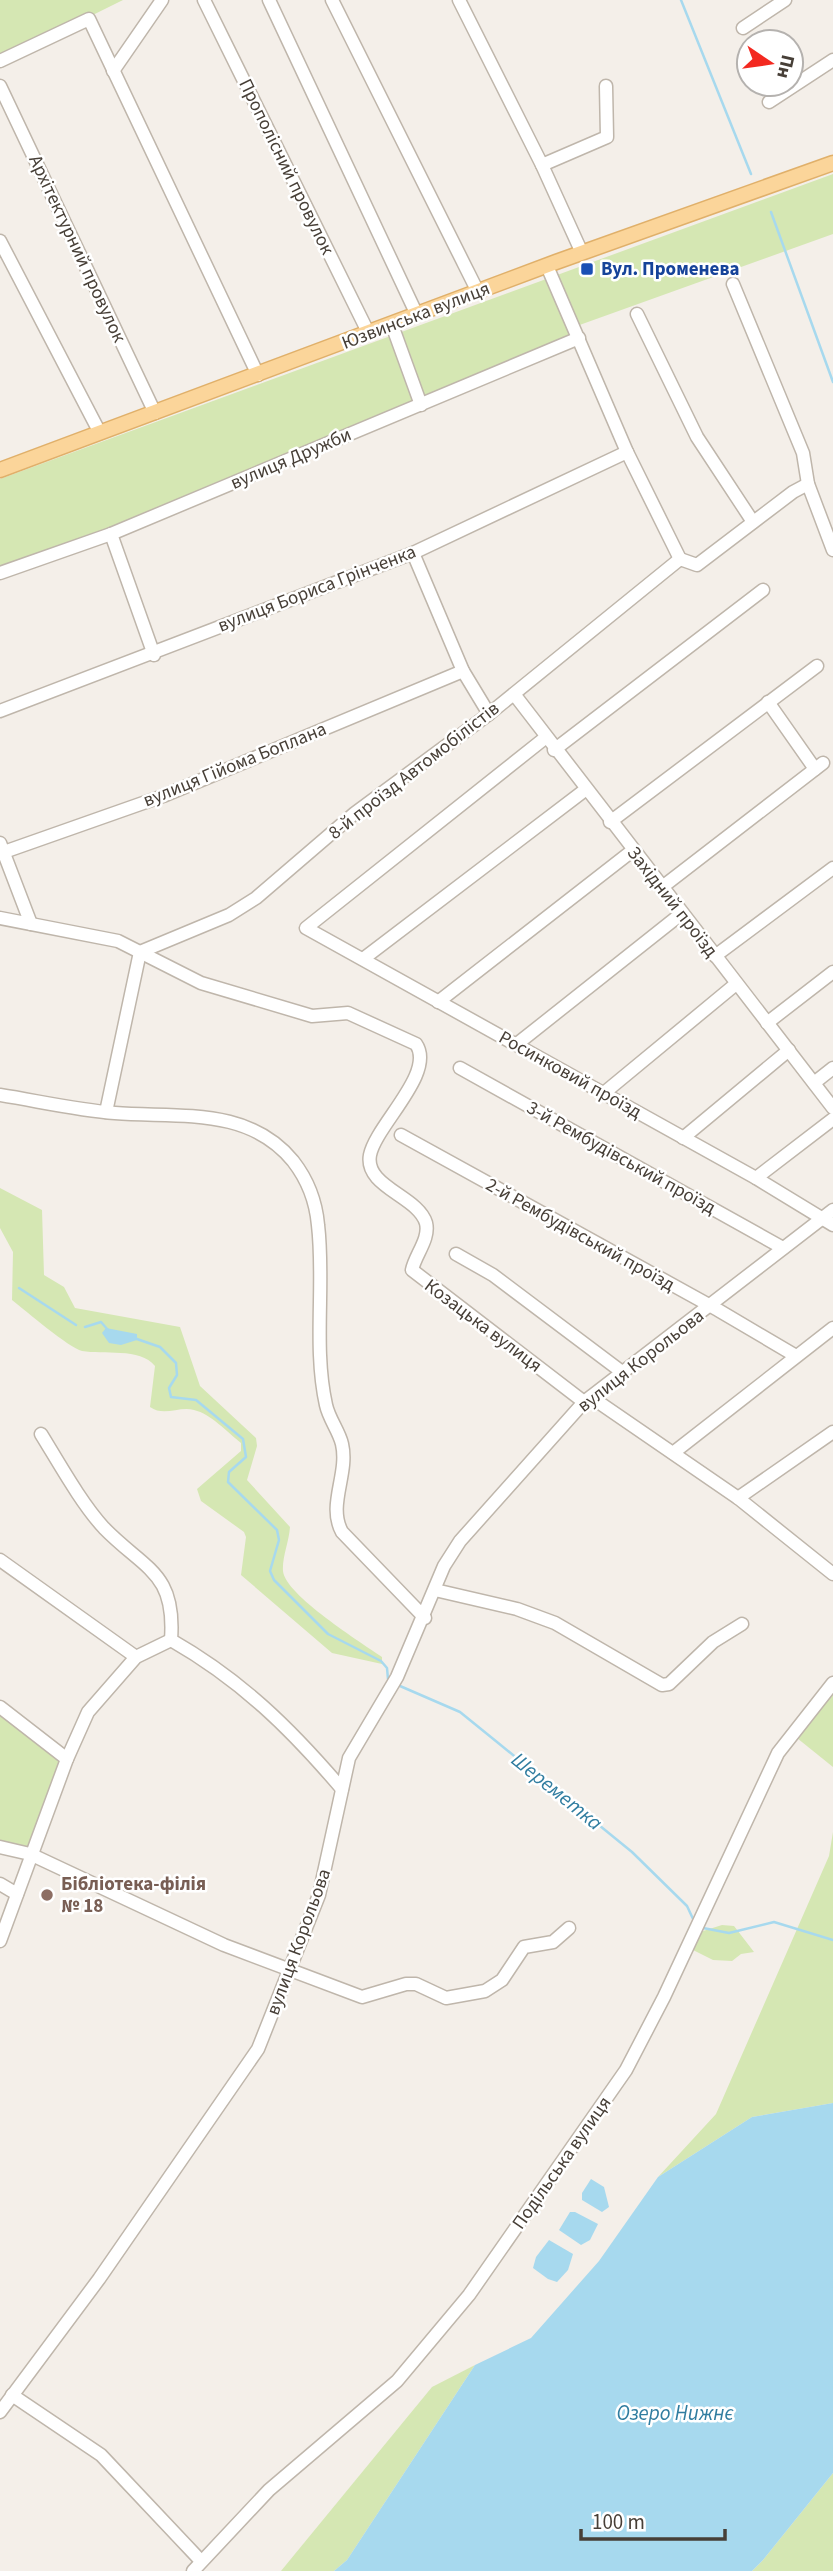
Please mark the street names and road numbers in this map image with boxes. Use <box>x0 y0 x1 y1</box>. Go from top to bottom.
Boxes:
street label: Прополісний провулок <box>232 74 341 260</box>
street label: Архітектурний провулок <box>22 151 133 348</box>
street label: Юзвинська вулиця <box>338 275 494 357</box>
street label: вулиця Дружби <box>226 421 356 497</box>
street label: вулиця Бориса Грінченка <box>214 539 420 639</box>
street label: 8-й проїзд Автомобілістів <box>323 696 505 846</box>
street label: вулиця Гійома Боплана <box>139 716 331 814</box>
street label: Західний проїзд <box>620 841 724 963</box>
street label: Росинковий проїзд <box>494 1024 646 1126</box>
street label: 3-й Рембудівський проїзд <box>522 1095 720 1221</box>
street label: 2-й Рембудівський проїзд <box>481 1172 679 1298</box>
street label: Козацька вулиця <box>419 1273 547 1379</box>
street label: вулиця Корольова <box>572 1303 710 1419</box>
street label: вулиця Корольова <box>260 1865 338 2019</box>
street label: Подільська вулиця <box>506 2091 618 2235</box>

